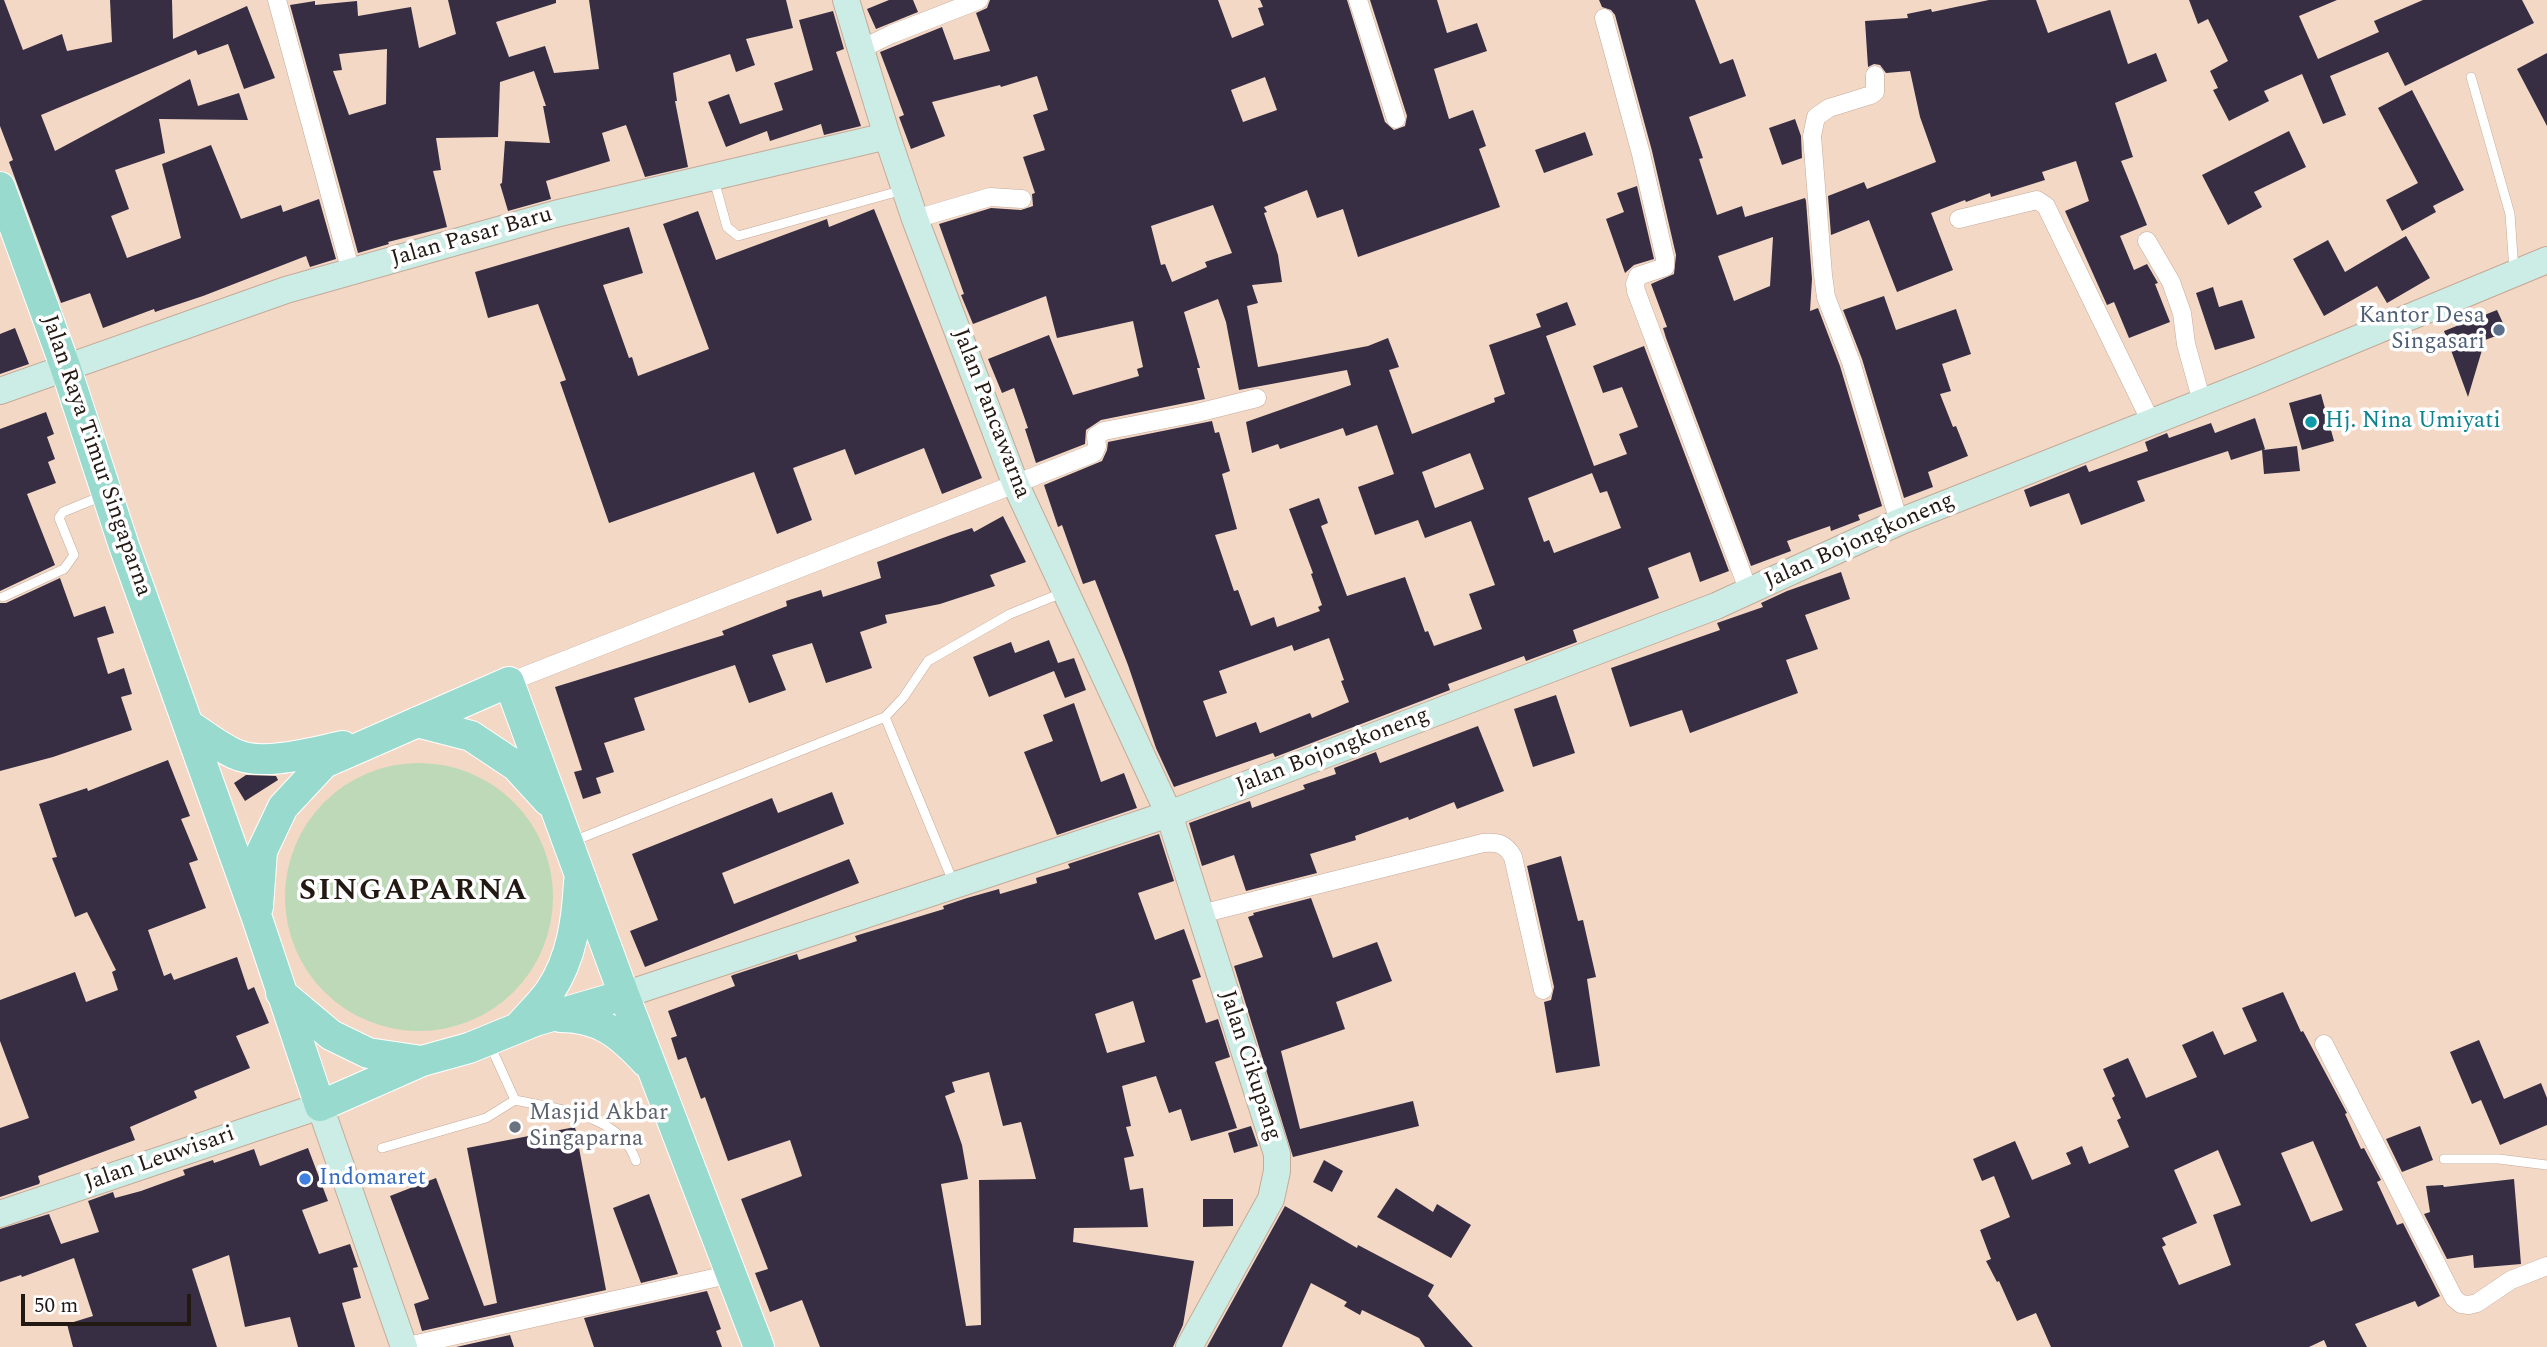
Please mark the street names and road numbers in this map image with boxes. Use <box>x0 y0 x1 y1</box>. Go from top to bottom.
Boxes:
street label: Jalan Pasar Baru <box>388 202 556 274</box>
street label: Jalan Raya Timur Singaparna <box>34 312 156 600</box>
street label: Jalan Pancawarna <box>945 325 1035 503</box>
street label: Jalan Bojongkoneng <box>1761 488 1959 596</box>
street label: Jalan Bojongkoneng <box>1232 702 1434 802</box>
street label: Jalan Cikupang <box>1212 987 1286 1145</box>
street label: Jalan Leuwisari <box>81 1121 239 1199</box>

